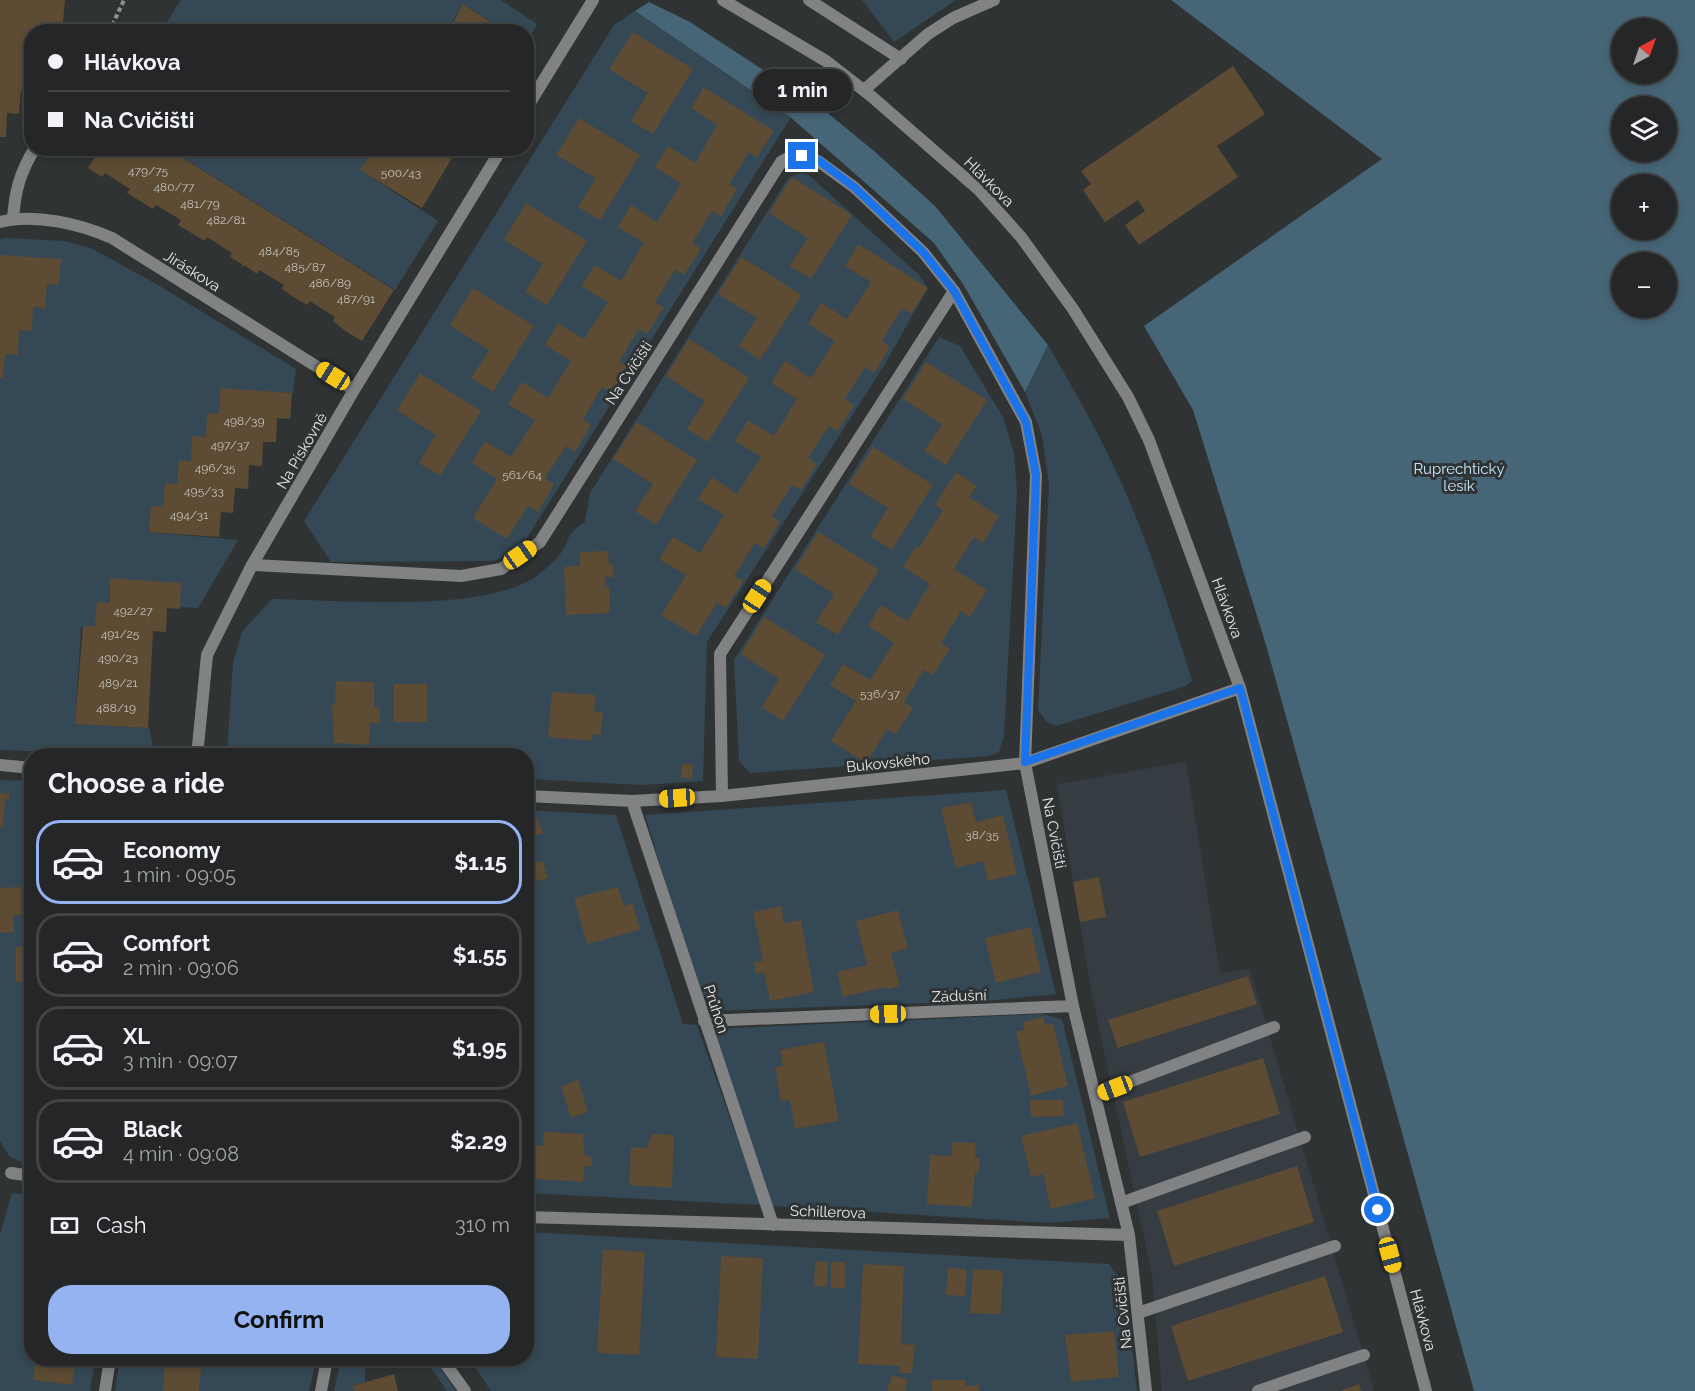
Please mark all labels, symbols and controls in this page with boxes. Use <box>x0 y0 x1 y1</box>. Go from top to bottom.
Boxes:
north arrow <box>1611 18 1677 84</box>
map controls <box>1611 18 1677 318</box>
text: Hlávkova <box>84 49 181 75</box>
callout: 1 min <box>752 69 852 111</box>
text: 1 min <box>777 78 828 102</box>
button: layers <box>1611 96 1677 162</box>
text: Na Cvičišti <box>84 107 194 133</box>
route end <box>788 142 815 169</box>
street label: Hlávkova <box>960 153 1018 211</box>
house number: 479/75 <box>128 164 168 178</box>
house number: 500/43 <box>381 166 421 180</box>
button: + <box>1611 174 1677 240</box>
house number: 480/77 <box>153 180 195 194</box>
house number: 481/79 <box>180 197 220 211</box>
house number: 482/81 <box>206 213 246 227</box>
house number: 484/85 <box>258 244 300 258</box>
street label: Jiráskova <box>160 247 224 295</box>
button: − <box>1611 252 1677 318</box>
house number: 485/87 <box>285 260 326 274</box>
house number: 486/89 <box>309 276 351 290</box>
house number: 487/91 <box>337 292 375 306</box>
street label: Na Cvičišti <box>602 338 656 408</box>
car <box>313 359 353 393</box>
street label: Na Pískovně <box>273 409 331 492</box>
house number: 498/39 <box>223 414 265 428</box>
house number: 497/37 <box>211 438 250 452</box>
park label: Ruprechtický lesík <box>1413 460 1505 495</box>
house number: 496/35 <box>195 461 236 475</box>
house number: 561/64 <box>502 468 542 482</box>
house number: 495/33 <box>184 484 224 498</box>
house number: 494/31 <box>170 508 208 522</box>
car <box>500 537 540 573</box>
street label: Hlávkova <box>1208 575 1246 641</box>
car <box>740 576 774 616</box>
house number: 492/27 <box>113 604 153 618</box>
house number: 491/25 <box>101 627 140 641</box>
house number: 490/23 <box>98 651 138 665</box>
house number: 489/21 <box>98 676 138 690</box>
house number: 536/37 <box>860 687 901 701</box>
house number: 488/19 <box>96 701 136 715</box>
street label: Bukovského <box>845 750 931 776</box>
text: Choose a ride <box>48 768 224 799</box>
car <box>658 788 696 808</box>
street label: Na Cvičišti <box>1038 796 1070 870</box>
house number: 38/35 <box>965 828 999 842</box>
icon: car <box>51 835 105 889</box>
text: Economy <box>123 837 221 863</box>
text: $1.15 <box>454 849 507 875</box>
text: 1 min · 09:05 <box>123 863 236 887</box>
icon: car <box>51 928 105 982</box>
text: Comfort <box>123 930 210 956</box>
text: $1.55 <box>453 942 507 968</box>
text: 2 min · 09:06 <box>123 956 239 980</box>
street label: Průhon <box>700 982 732 1036</box>
street label: Zádušní <box>931 986 988 1006</box>
car <box>870 1004 906 1024</box>
icon: car <box>51 1021 105 1075</box>
text: XL <box>123 1023 150 1049</box>
text: $1.95 <box>452 1035 507 1061</box>
text: 3 min · 09:07 <box>123 1049 238 1073</box>
car <box>1095 1073 1135 1103</box>
icon: car <box>51 1114 105 1168</box>
text: Black <box>123 1116 182 1142</box>
text: $2.29 <box>450 1128 507 1154</box>
text: 4 min · 09:08 <box>123 1142 239 1166</box>
route start <box>1364 1196 1391 1223</box>
street label: Schillerova <box>790 1202 866 1222</box>
icon: cash <box>48 1209 81 1242</box>
text: Cash <box>96 1212 147 1238</box>
text: 310 m <box>455 1213 510 1237</box>
car <box>1377 1235 1403 1275</box>
street label: Na Cvičišti <box>1110 1276 1136 1350</box>
button: Confirm <box>48 1285 510 1354</box>
street label: Hlávkova <box>1406 1287 1440 1353</box>

